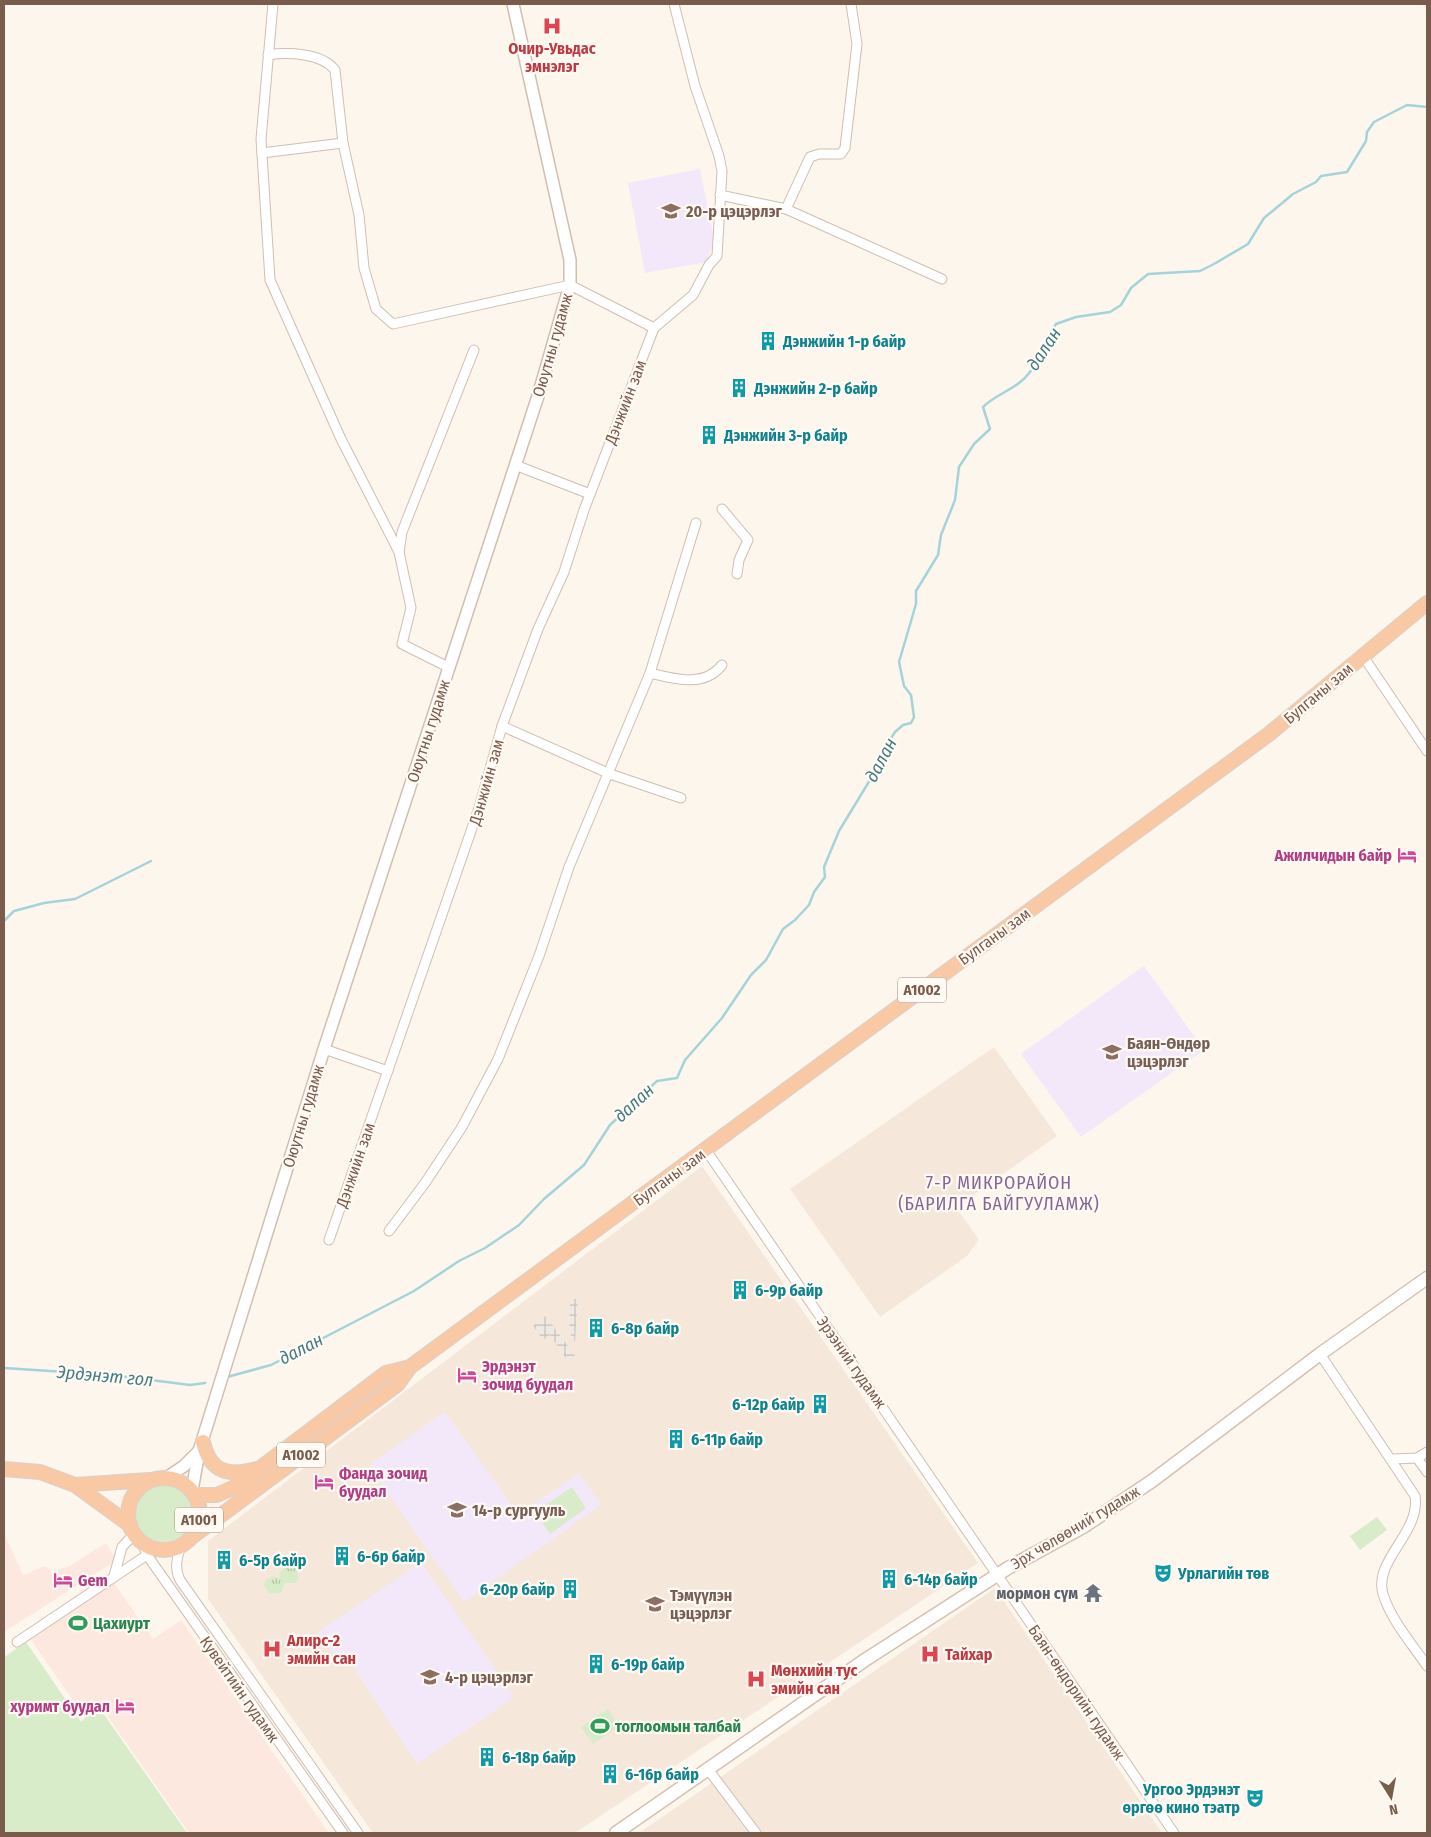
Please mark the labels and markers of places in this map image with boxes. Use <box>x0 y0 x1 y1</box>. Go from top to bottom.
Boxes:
hospital icon: Oчир-Увьдас эмнэлэг <box>541 15 563 37</box>
place label: Oчир-Увьдас эмнэлэг <box>508 39 596 76</box>
school or university icon: 20-р цэцэрлэг <box>660 200 682 222</box>
place label: 20-р цэцэрлэг <box>685 202 782 221</box>
building icon: Дэнжийн 1-р байр <box>757 330 779 352</box>
place label: Дэнжийн 1-р байр <box>782 332 906 351</box>
building icon: Дэнжийн 2-р байр <box>728 377 750 399</box>
place label: Дэнжийн 2-р байр <box>753 379 878 398</box>
building icon: Дэнжийн 3-р байр <box>698 424 720 446</box>
place label: Дэнжийн 3-р байр <box>723 426 848 445</box>
hotel icon: Ажилчидын байр <box>1396 844 1418 866</box>
place label: Ажилчидын байр <box>1273 846 1392 865</box>
place label: Баян-Өндөр цэцэрлэг <box>1127 1034 1210 1071</box>
school or university icon: Баян-Өндөр цэцэрлэг <box>1101 1041 1123 1063</box>
building icon: 6-9р байр <box>729 1279 751 1301</box>
place label: 6-9р байр <box>755 1281 823 1300</box>
building icon: 6-8р байр <box>585 1317 607 1339</box>
place label: 6-8р байр <box>611 1319 680 1338</box>
place label: Эрдэнэт зочид буудал <box>482 1357 573 1394</box>
hotel icon: Эрдэнэт зочид буудал <box>456 1364 478 1386</box>
building icon: 6-12р байр <box>809 1393 831 1415</box>
place label: 6-12р байр <box>732 1395 805 1414</box>
building icon: 6-11р байр <box>665 1428 687 1450</box>
place label: 6-11р байр <box>691 1430 763 1449</box>
place label: Фанда зочид буудал <box>339 1464 427 1501</box>
hotel icon: Фанда зочид буудал <box>313 1471 335 1493</box>
school or university icon: 14-р сургууль <box>446 1499 468 1521</box>
place label: 14-р сургууль <box>472 1501 566 1520</box>
building icon: 6-6р байр <box>331 1545 353 1567</box>
place label: 6-6р байр <box>357 1547 426 1566</box>
building icon: 6-5р байр <box>213 1549 235 1571</box>
place label: 6-5р байр <box>239 1551 307 1570</box>
theatre icon: Урлагийн төв <box>1152 1562 1174 1584</box>
place label: Урлагийн төв <box>1177 1564 1269 1583</box>
building icon: 6-14р байр <box>878 1568 900 1590</box>
hotel icon: Gem <box>52 1569 74 1591</box>
place label: 6-14р байр <box>904 1570 978 1589</box>
place label: Gem <box>78 1571 108 1590</box>
building icon: 6-20р байр <box>559 1578 581 1600</box>
place label: 6-20р байр <box>480 1580 555 1599</box>
temple icon: мормон сүм <box>1082 1582 1104 1604</box>
place label: мормон сүм <box>997 1584 1078 1603</box>
place label: Тэмүүлэн цэцэрлэг <box>670 1586 732 1623</box>
school or university icon: Тэмүүлэн цэцэрлэг <box>644 1593 666 1615</box>
sports icon: Цахиурт <box>67 1612 89 1634</box>
place label: Цахиурт <box>93 1614 150 1633</box>
place label: Aлирс-2 эмийн сан <box>286 1631 356 1668</box>
hospital icon: Aлирс-2 эмийн сан <box>261 1638 283 1660</box>
hospital icon: Тайхар <box>919 1643 941 1665</box>
place label: Тайхар <box>945 1645 993 1664</box>
building icon: 6-19р байр <box>585 1653 607 1675</box>
place label: 6-19р байр <box>611 1655 685 1674</box>
place label: Мөнхийн тус эмийн сан <box>771 1661 857 1698</box>
school or university icon: 4-р цэцэрлэг <box>419 1666 441 1688</box>
place label: 4-р цэцэрлэг <box>445 1668 534 1687</box>
hospital icon: Мөнхийн тус эмийн сан <box>745 1668 767 1690</box>
hotel icon: хуримт буудал <box>114 1695 136 1717</box>
place label: хуримт буудал <box>9 1697 110 1716</box>
sports icon: тоглоомын талбай <box>589 1715 611 1737</box>
place label: тоглоомын талбай <box>615 1717 741 1736</box>
building icon: 6-18р байр <box>476 1746 498 1768</box>
place label: 6-18р байр <box>502 1748 576 1767</box>
building icon: 6-16р байр <box>599 1763 621 1785</box>
place label: 6-16р байр <box>625 1765 699 1784</box>
place label: Ургоо Эрдэнэт өргөө кино тэатр <box>1122 1780 1240 1817</box>
theatre icon: Ургоо Эрдэнэт өргөө кино тэатр <box>1244 1787 1266 1809</box>

